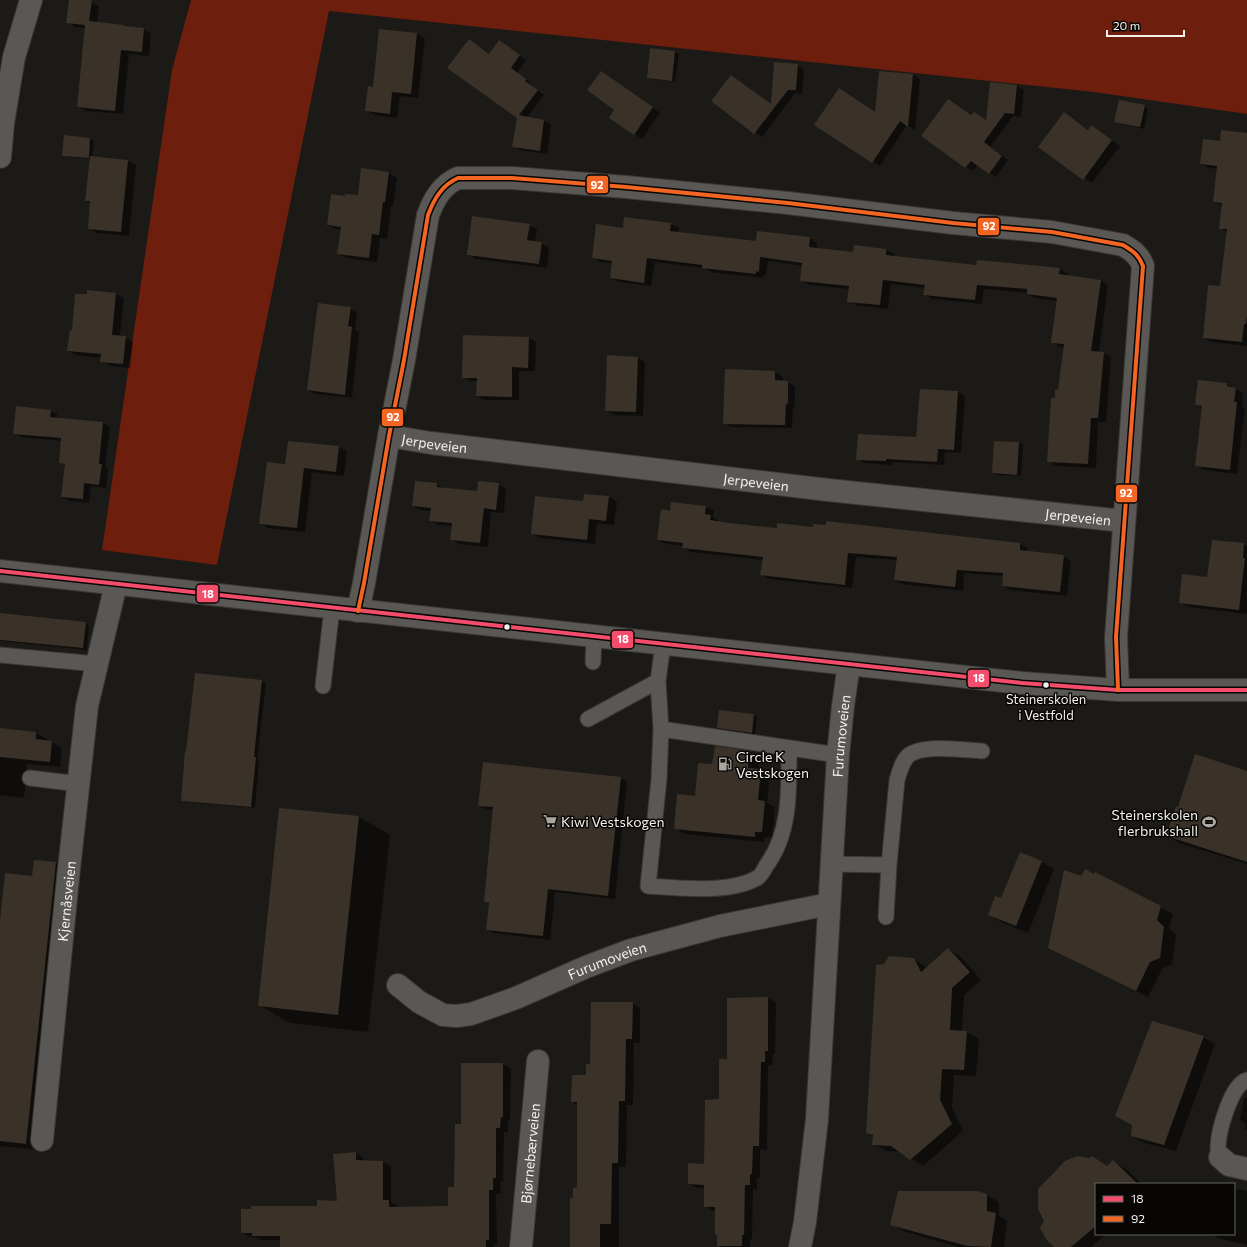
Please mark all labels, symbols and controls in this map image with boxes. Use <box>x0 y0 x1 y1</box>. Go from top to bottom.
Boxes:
scale bar <box>1107 12 1184 38</box>
text: 20 m <box>1113 18 1140 32</box>
line badge: 92 <box>586 175 609 194</box>
text: 92 <box>591 178 603 191</box>
line badge: 92 <box>977 217 1000 236</box>
text: 92 <box>983 219 995 232</box>
line badge: 92 <box>381 408 404 427</box>
text: 92 <box>387 410 399 423</box>
street label: Jerpeveien <box>400 430 468 456</box>
street label: Jerpeveien <box>722 469 790 494</box>
line badge: 92 <box>1115 484 1138 503</box>
text: 92 <box>1120 486 1132 499</box>
street label: Jerpeveien <box>1045 504 1112 528</box>
line badge: 18 <box>196 584 219 603</box>
text: 18 <box>202 587 214 600</box>
unlabelled marker <box>502 622 512 632</box>
line badge: 18 <box>611 630 634 649</box>
text: 18 <box>617 632 629 645</box>
line badge: 18 <box>967 669 990 688</box>
text: 18 <box>973 671 985 684</box>
marker: Steinerskolen i Vestfold <box>1041 680 1051 690</box>
place label: Steinerskolen i Vestfold <box>1006 691 1086 723</box>
street label: Furumoveien <box>828 694 853 778</box>
place label: Circle K Vestskogen <box>736 748 809 781</box>
fuel station icon: Circle K Vestskogen <box>717 756 733 772</box>
place label: Steinerskolen flerbrukshall <box>1112 806 1198 839</box>
supermarket icon: Kiwi Vestskogen <box>542 813 558 829</box>
place label: Kiwi Vestskogen <box>561 813 664 830</box>
sports icon: Steinerskolen flerbrukshall <box>1201 814 1217 830</box>
street label: Kjernåsveien <box>53 860 78 942</box>
street label: Furumoveien <box>565 938 648 983</box>
street label: Bjørnebærveien <box>517 1102 543 1204</box>
legend <box>1095 1183 1235 1235</box>
text: 18 <box>1131 1191 1143 1205</box>
text: 92 <box>1131 1211 1145 1225</box>

